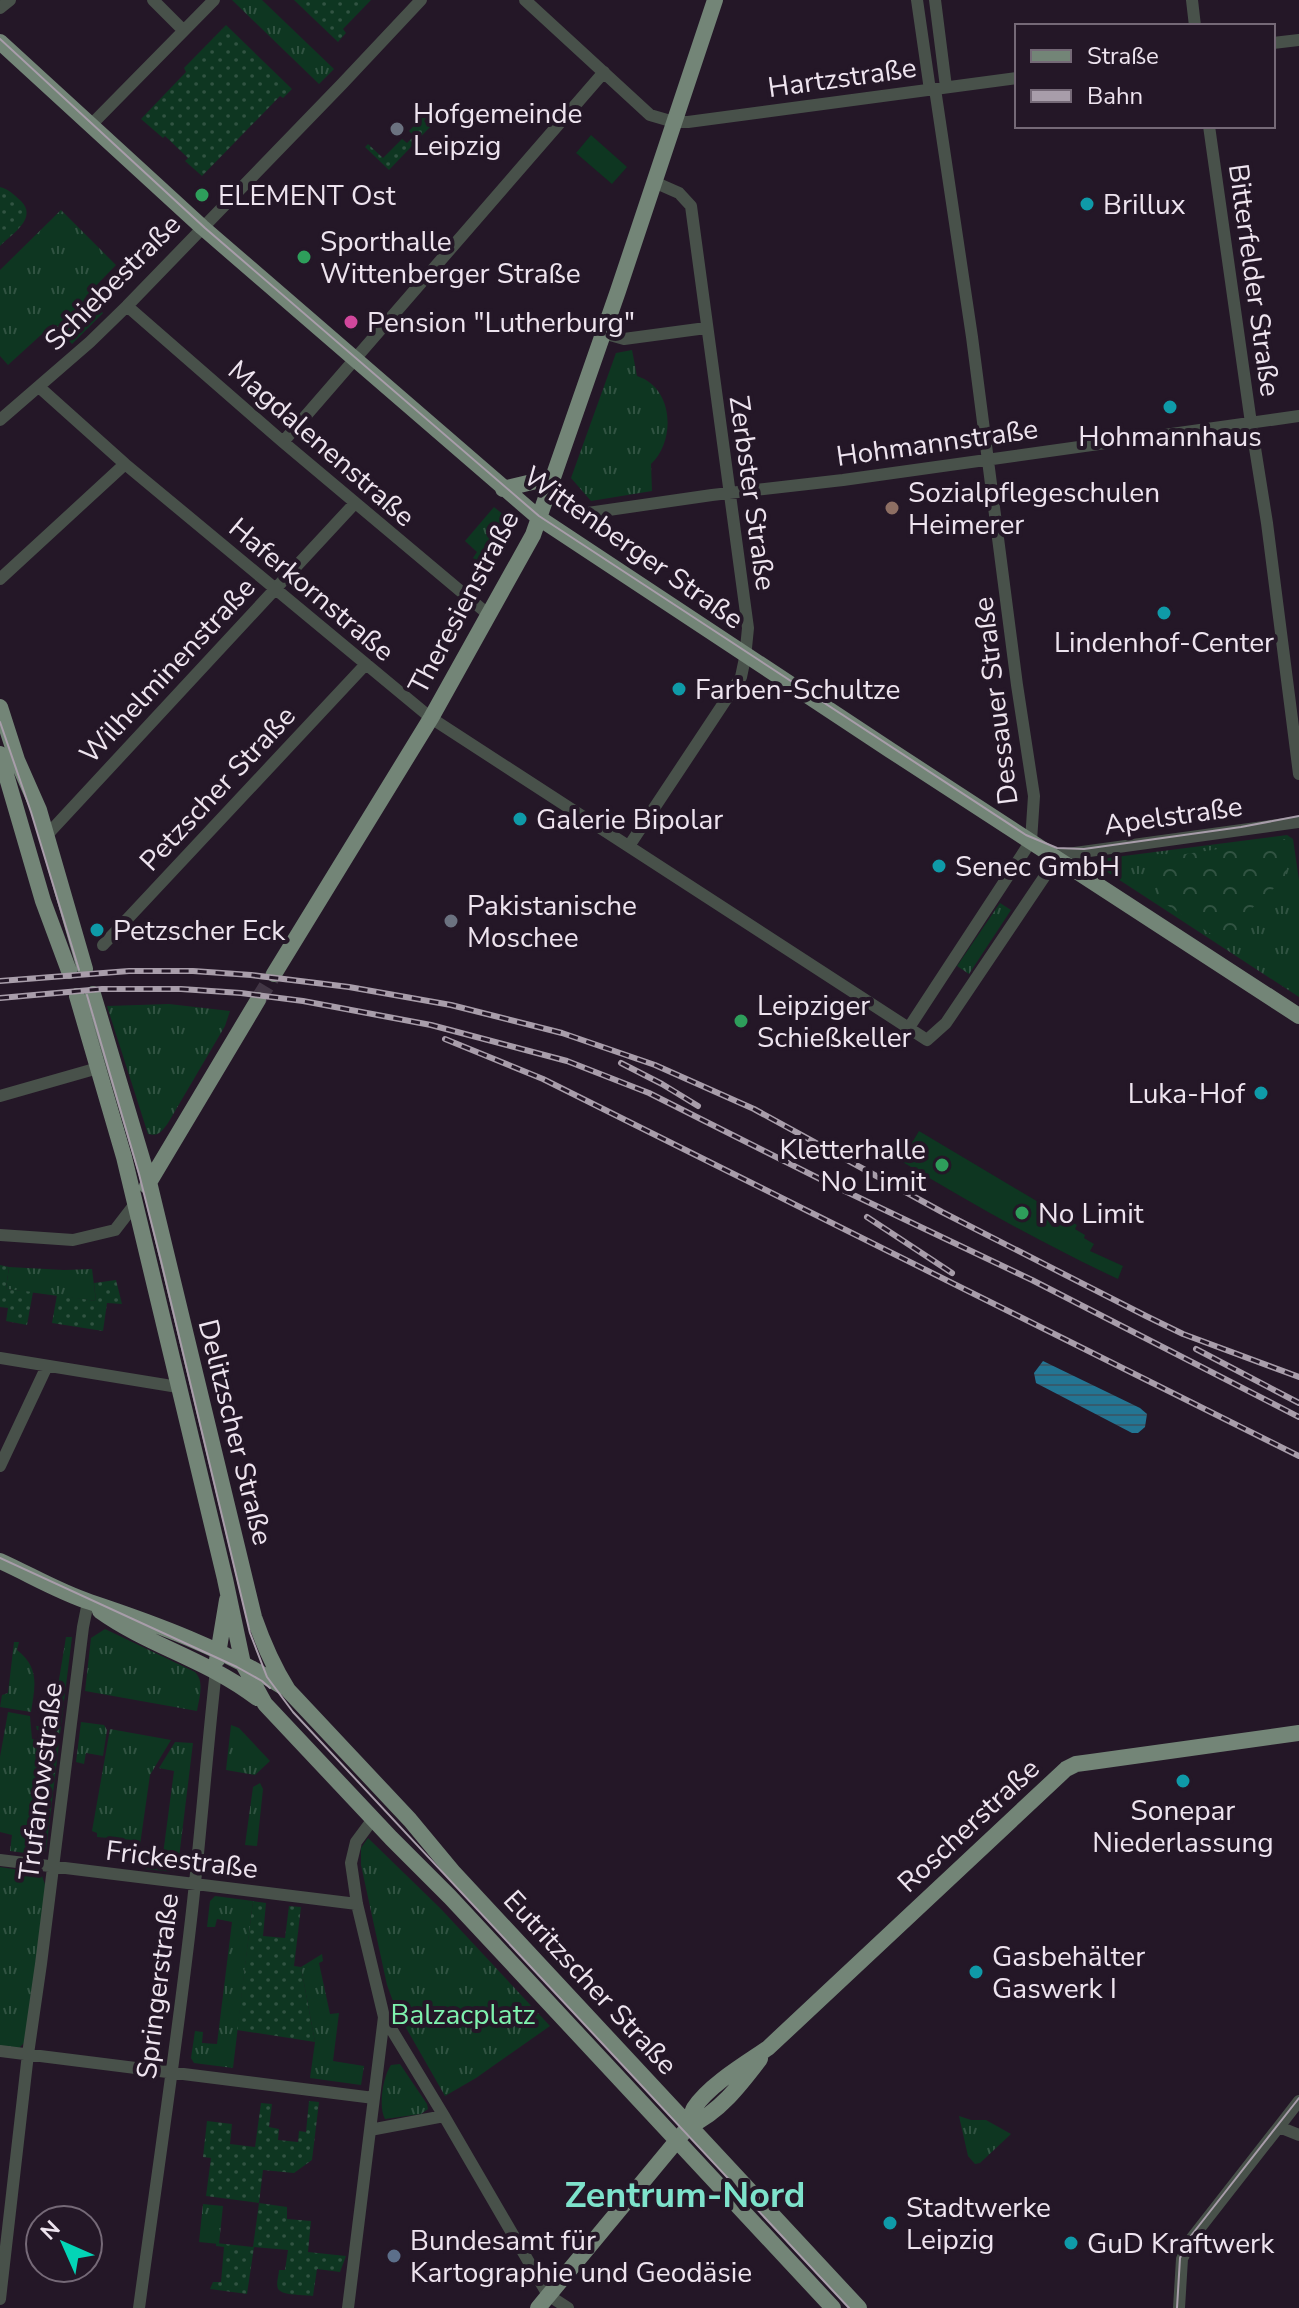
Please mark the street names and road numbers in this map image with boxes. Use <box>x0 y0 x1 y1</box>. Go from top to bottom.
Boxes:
street label: Hartzstraße <box>765 49 919 107</box>
street label: Bitterfelder Straße <box>1219 161 1289 399</box>
street label: Schiebestraße <box>36 206 189 359</box>
street label: Magdalenenstraße <box>220 352 423 536</box>
street label: Zerbster Straße <box>720 393 784 593</box>
street label: Hohmannstraße <box>834 410 1040 476</box>
street label: Wittenberger Straße <box>516 458 751 638</box>
street label: Theresienstraße <box>399 504 528 701</box>
street label: Haferkornstraße <box>221 509 402 670</box>
street label: Wilhelminenstraße <box>71 569 264 772</box>
street label: Dessauer Straße <box>964 595 1028 807</box>
street label: Petzscher Straße <box>131 698 304 879</box>
street label: Apelstraße <box>1101 787 1245 845</box>
street label: Delitzscher Straße <box>189 1315 281 1549</box>
street label: Trufanowstraße <box>10 1680 72 1882</box>
street label: Roscherstraße <box>890 1750 1048 1901</box>
street label: Frickestraße <box>104 1832 260 1888</box>
street label: Eutritzscher Straße <box>495 1882 686 2083</box>
street label: Springerstraße <box>128 1891 188 2081</box>

